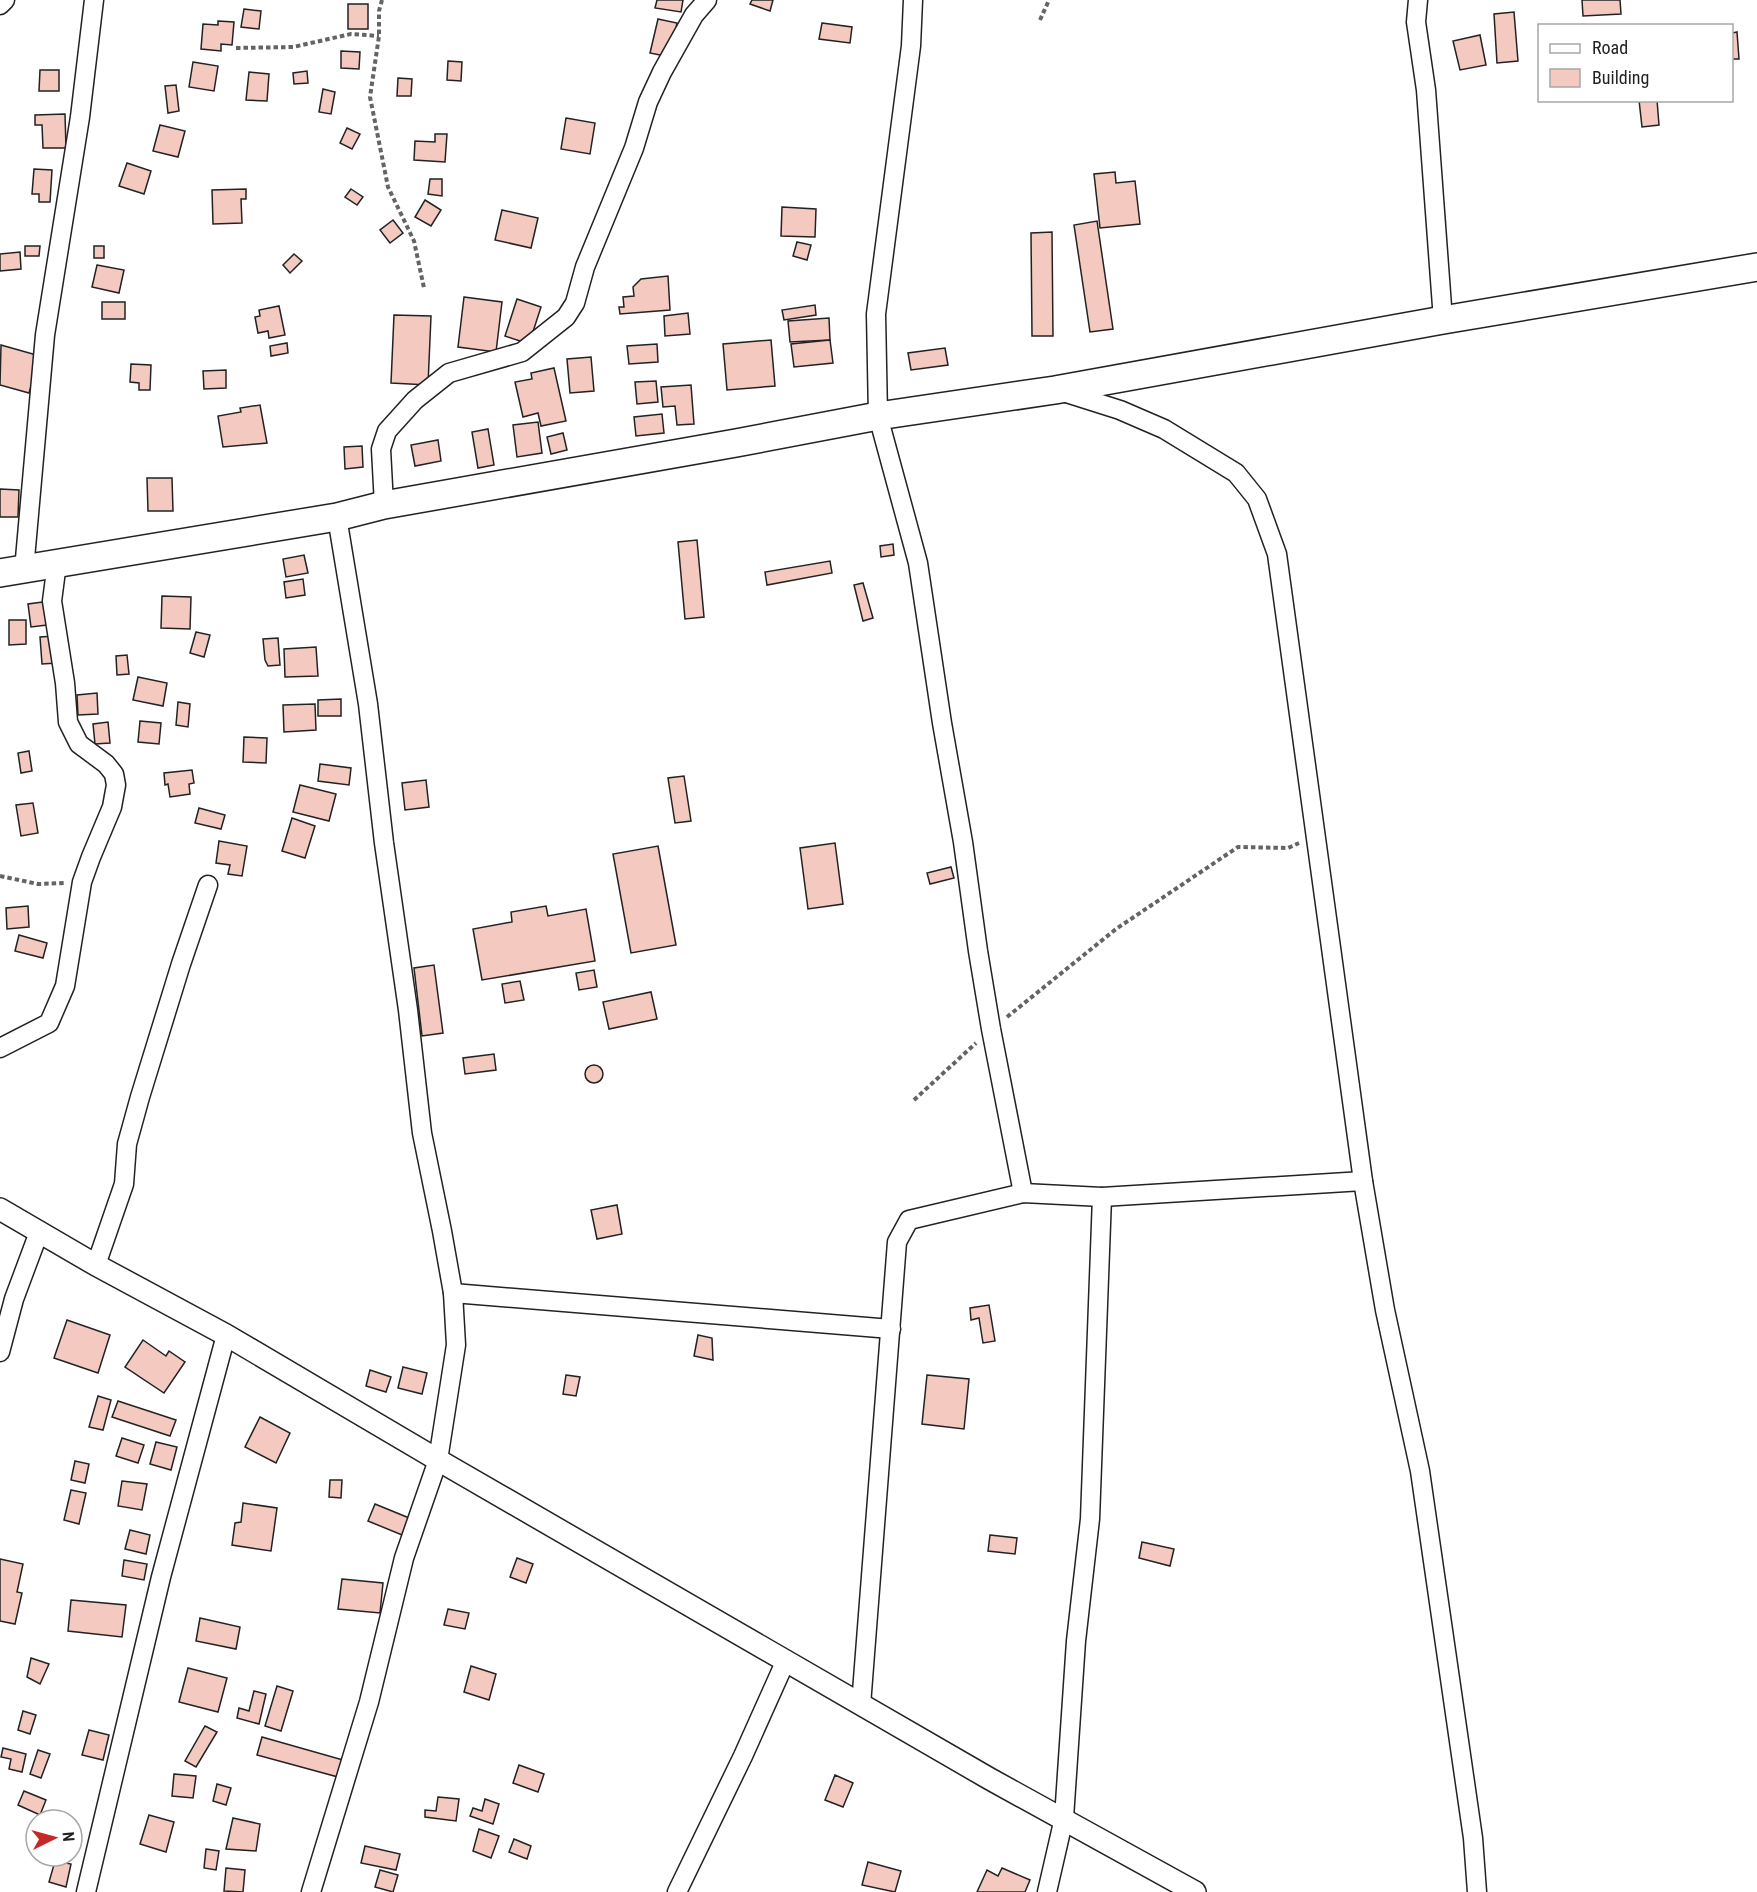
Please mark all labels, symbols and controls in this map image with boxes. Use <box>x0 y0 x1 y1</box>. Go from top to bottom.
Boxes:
legend <box>1538 24 1733 102</box>
text: Road <box>1592 37 1628 58</box>
text: Building <box>1592 67 1649 88</box>
north arrow <box>24 1808 84 1868</box>
text: N <box>59 1831 78 1842</box>

